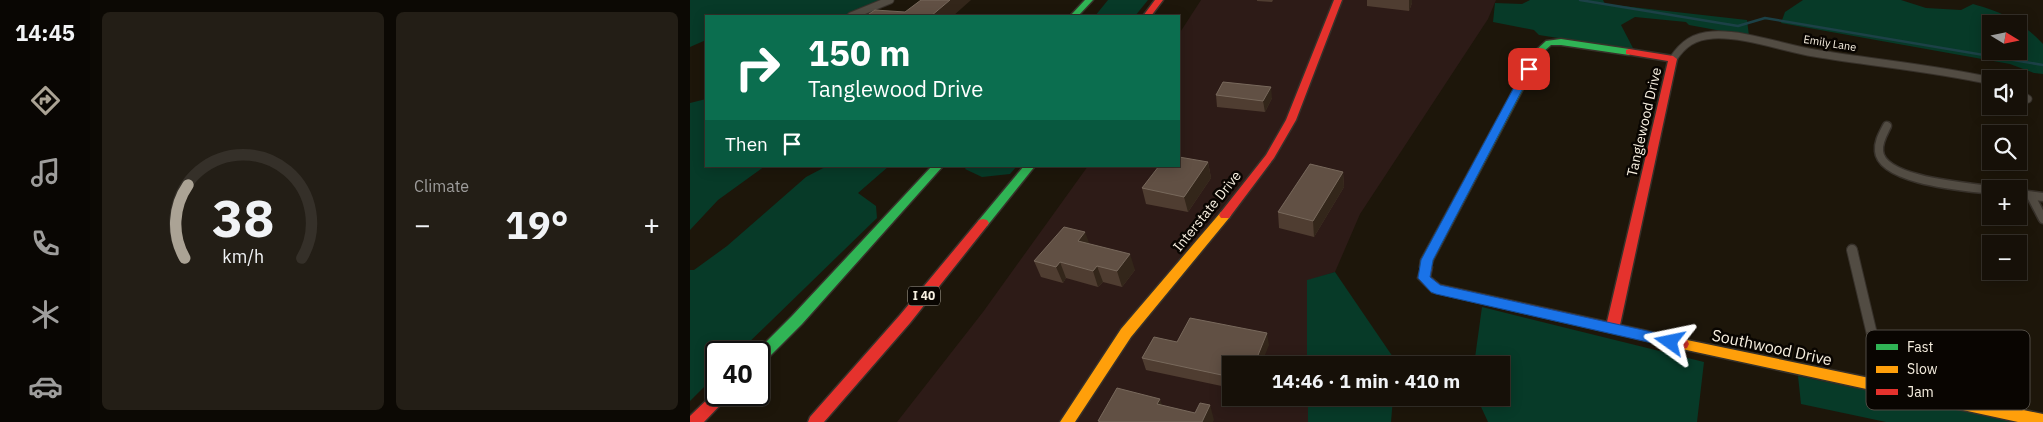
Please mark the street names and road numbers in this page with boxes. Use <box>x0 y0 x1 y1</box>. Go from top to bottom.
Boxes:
street label: Emily Lane <box>1803 32 1857 54</box>
street label: Tanglewood Drive <box>1623 65 1665 178</box>
street label: Interstate Drive <box>1169 167 1245 255</box>
road number: I 40 <box>908 286 940 306</box>
street label: Southwood Drive <box>1710 325 1834 370</box>

